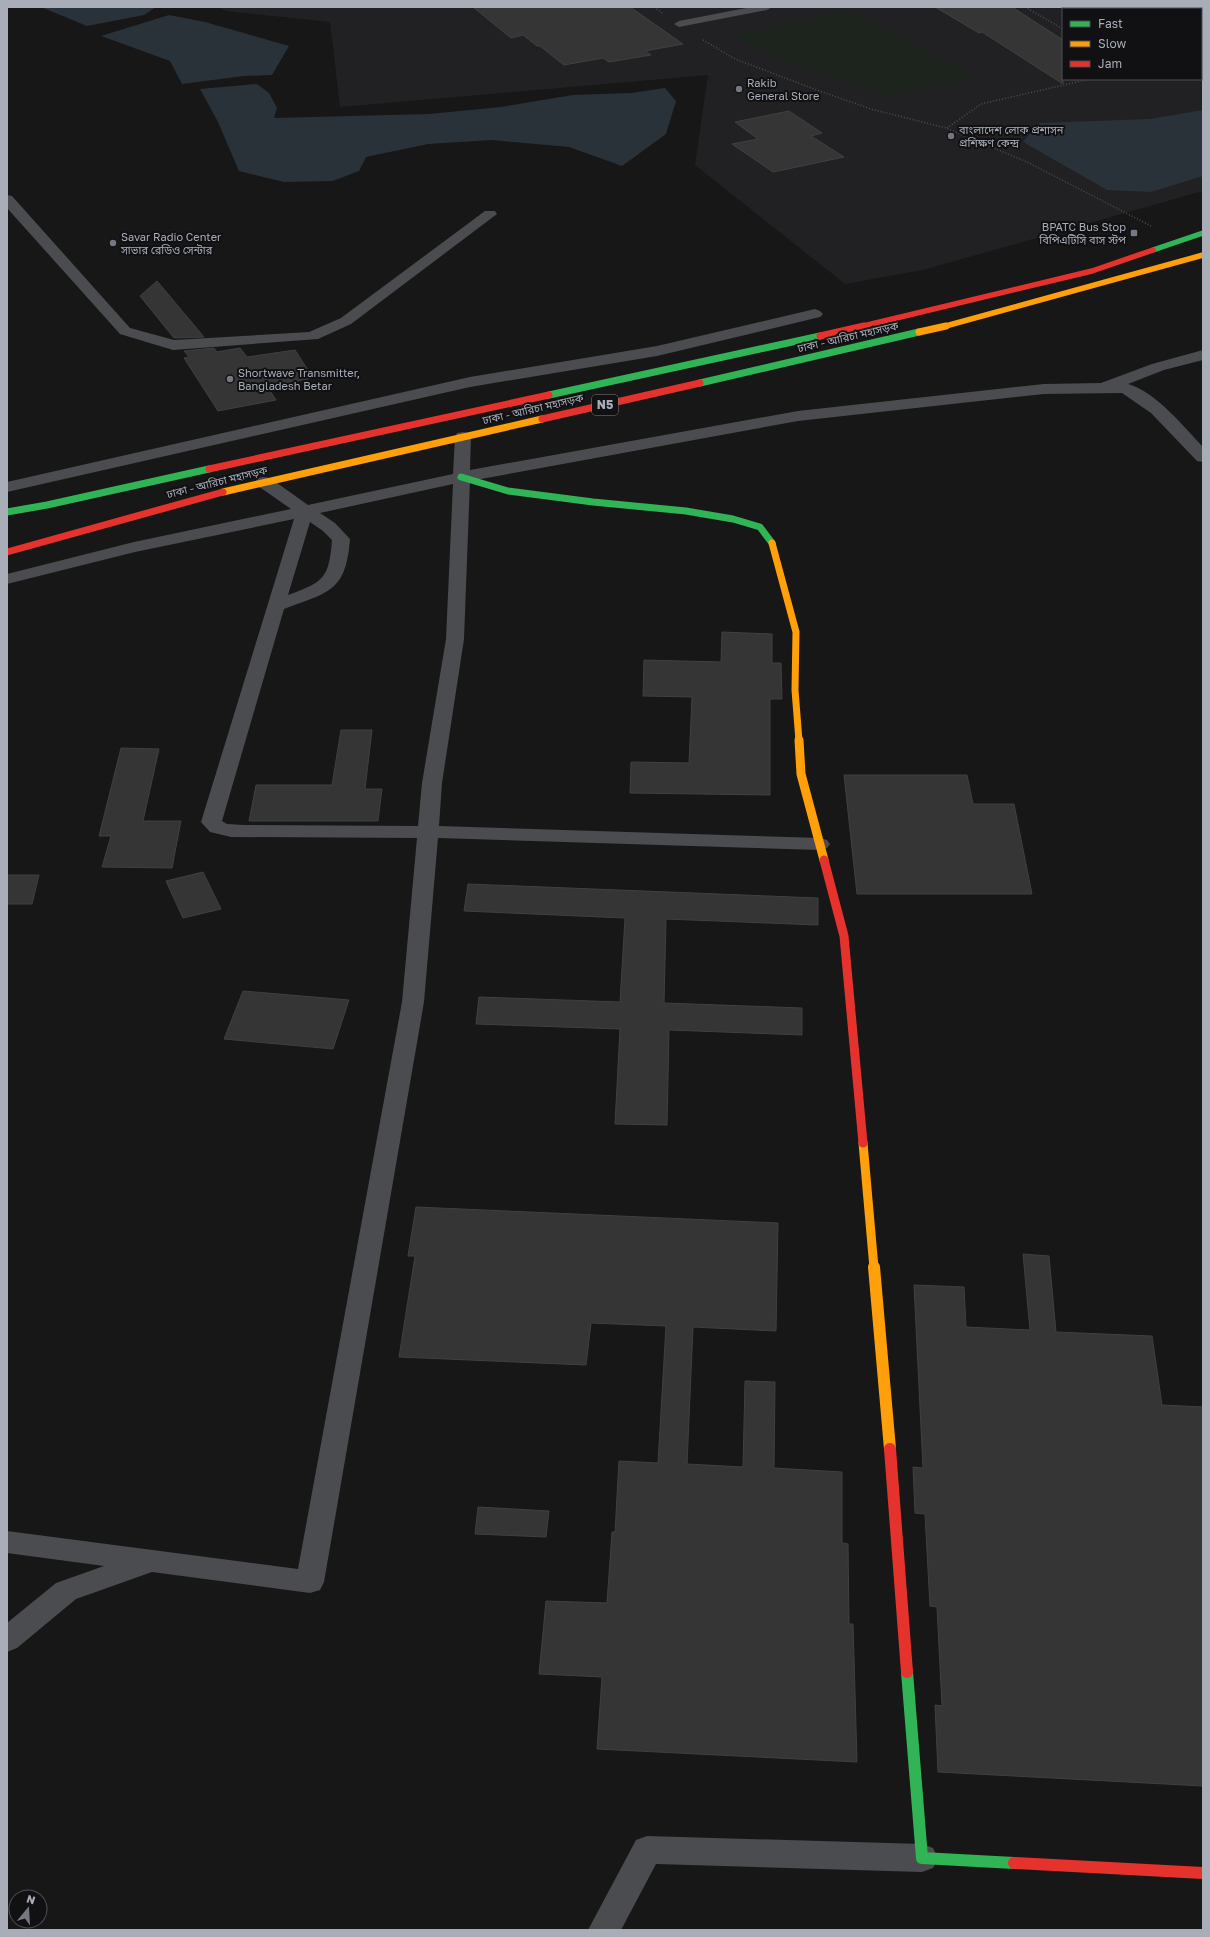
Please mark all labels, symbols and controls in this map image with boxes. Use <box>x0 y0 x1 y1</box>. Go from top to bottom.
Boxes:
legend <box>1062 8 1202 80</box>
text: Fast <box>1098 16 1123 31</box>
text: Slow <box>1098 36 1126 51</box>
text: Jam <box>1098 56 1122 71</box>
place label: Rakib General Store <box>747 76 819 102</box>
marker: Rakib General Store <box>734 84 744 94</box>
place label: বাংলাদেশ লোক প্রশাসন প্রশিক্ষণ কেন্দ্র <box>958 123 1064 149</box>
marker: বাংলাদেশ লোক প্রশাসন প্রশিক্ষণ কেন্দ্র <box>946 131 956 141</box>
place label: BPATC Bus Stop বিপিএটিসি বাস স্টপ <box>1038 220 1126 246</box>
marker: BPATC Bus Stop বিপিএটিসি বাস স্টপ <box>1129 228 1139 238</box>
place label: Savar Radio Center সাভার রেডিও সেন্টার <box>120 230 222 256</box>
marker: Savar Radio Center সাভার রেডিও সেন্টার <box>108 238 118 248</box>
street label: ঢাকা - আরিচা মহাসড়ক <box>795 319 900 355</box>
place label: Shortwave Transmitter, Bangladesh Betar <box>238 366 360 392</box>
marker: Shortwave Transmitter, Bangladesh Betar <box>225 374 235 384</box>
street label: ঢাকা - আরিচা মহাসড়ক <box>480 391 585 427</box>
road number: N5 <box>592 395 618 415</box>
street label: ঢাকা - আরিচা মহাসড়ক <box>164 463 269 501</box>
north arrow <box>8 1889 48 1929</box>
text: N <box>25 1892 37 1906</box>

